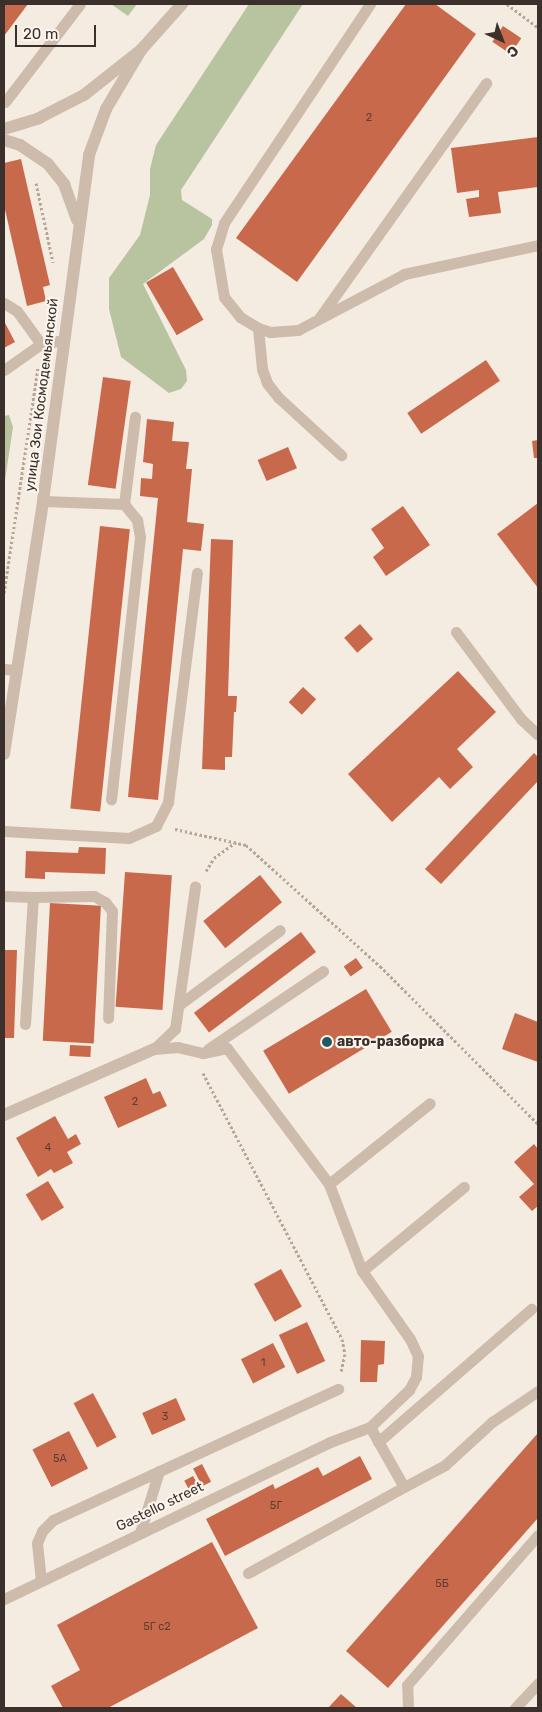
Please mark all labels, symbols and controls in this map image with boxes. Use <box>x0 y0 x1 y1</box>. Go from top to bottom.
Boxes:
scale bar <box>18 15 99 47</box>
north arrow <box>477 15 527 65</box>
text: 20 m <box>23 25 58 43</box>
text: С <box>503 42 522 61</box>
house number: 2 <box>366 111 372 125</box>
street label: улица Зои Космодемьянской <box>22 297 62 493</box>
place label: авто-разборка <box>337 1034 444 1050</box>
marker: авто-разборка <box>321 1036 333 1048</box>
house number: 2 <box>132 1095 138 1109</box>
house number: 4 <box>45 1141 51 1155</box>
house number: 1 <box>261 1356 265 1370</box>
house number: 3 <box>162 1410 168 1424</box>
house number: 5А <box>53 1452 67 1466</box>
street label: Gastello street <box>114 1479 206 1535</box>
house number: 5Г <box>270 1499 282 1513</box>
house number: 5Б <box>435 1577 449 1591</box>
house number: 5Г с2 <box>143 1620 171 1634</box>

